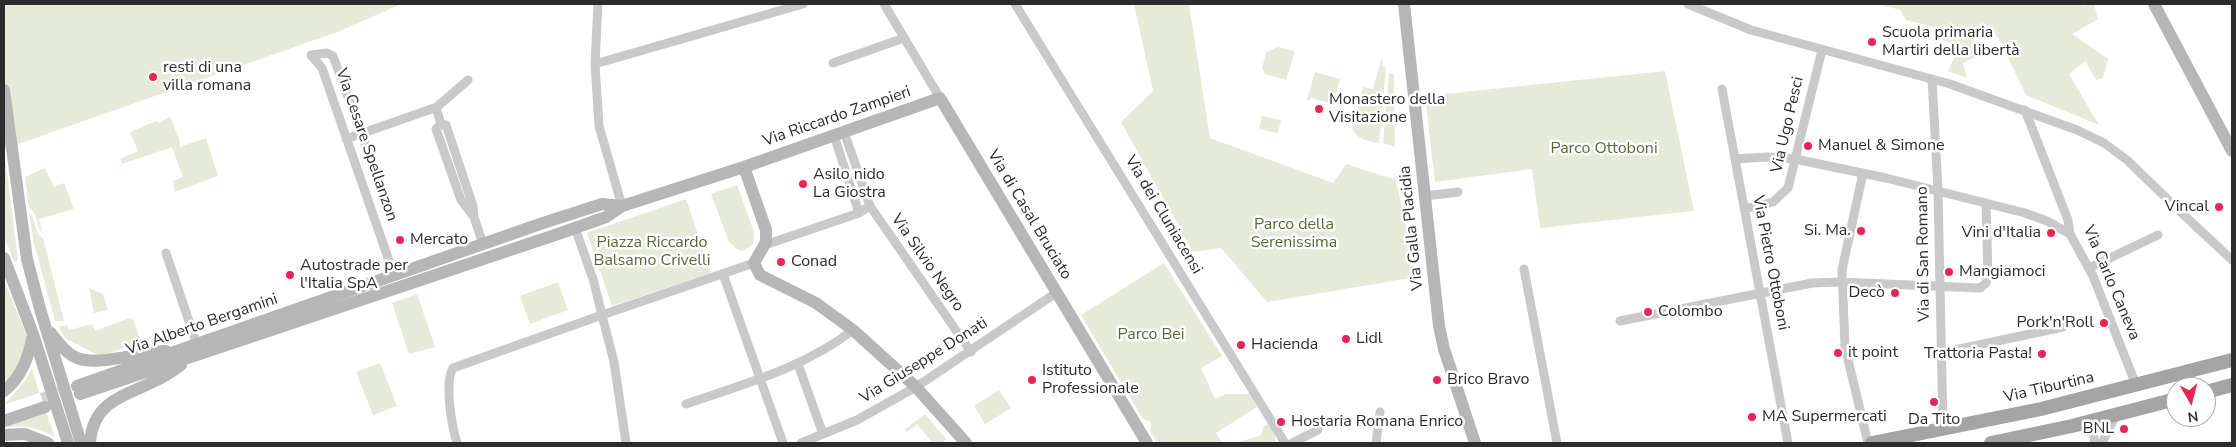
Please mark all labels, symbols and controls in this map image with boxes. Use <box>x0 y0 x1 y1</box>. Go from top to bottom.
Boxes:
place label: Scuola primaria Martiri della libertà <box>1882 23 2020 61</box>
marker: Scuola primaria Martiri della libertà <box>1866 36 1878 48</box>
place label: resti di una villa romana <box>163 58 251 96</box>
street label: Via Cesare Spellanzon <box>331 66 401 224</box>
marker: resti di una villa romana <box>147 71 159 83</box>
street label: Via Ugo Pesci <box>1768 75 1808 175</box>
street label: Via Riccardo Zampieri <box>760 83 914 151</box>
place label: Monastero della Visitazione <box>1329 90 1445 128</box>
marker: Monastero della Visitazione <box>1313 103 1325 115</box>
place label: Manuel & Simone <box>1818 136 1945 156</box>
park label: Parco Ottoboni <box>1550 139 1658 159</box>
marker: Manuel & Simone <box>1802 140 1814 152</box>
street label: Via di Casal Bruciato <box>983 147 1075 283</box>
street label: Via dei Cluniacensi <box>1120 152 1206 278</box>
place label: Asilo nido La Giostra <box>813 165 886 203</box>
street label: Via Galla Placidia <box>1396 165 1428 291</box>
marker: Asilo nido La Giostra <box>797 178 809 190</box>
street label: Via di San Romano <box>1913 186 1935 322</box>
street label: Via Pietro Ottoboni <box>1748 194 1792 332</box>
place label: Vincal <box>2165 197 2209 217</box>
marker: Vincal <box>2213 201 2225 213</box>
street label: Via Silvio Negro <box>886 211 968 315</box>
park label: Parco della Serenissima <box>1251 215 1337 253</box>
place label: Si. Ma. <box>1804 221 1851 241</box>
place label: Vini d'Italia <box>1961 223 2041 243</box>
street label: Via Carlo Caneva <box>2078 223 2144 343</box>
marker: Si. Ma. <box>1855 225 1867 237</box>
marker: Vini d'Italia <box>2045 227 2057 239</box>
place label: Mercato <box>410 230 468 250</box>
park label: Piazza Riccardo Balsamo Crivelli <box>594 233 710 271</box>
marker: Mercato <box>394 234 406 246</box>
place label: Conad <box>791 252 837 272</box>
place label: Autostrade per l'Italia SpA <box>300 256 408 294</box>
marker: Conad <box>775 256 787 268</box>
place label: Mangiamoci <box>1959 262 2046 282</box>
marker: Mangiamoci <box>1943 266 1955 278</box>
marker: Autostrade per l'Italia SpA <box>284 269 296 281</box>
place label: Decò <box>1848 283 1885 303</box>
marker: Decò <box>1889 287 1901 299</box>
street label: Via Alberto Bergamini <box>124 290 280 360</box>
place label: Colombo <box>1658 302 1723 322</box>
marker: Colombo <box>1642 306 1654 318</box>
place label: Pork'n'Roll <box>2017 313 2094 333</box>
street label: Via Giuseppe Donati <box>857 314 991 408</box>
marker: Pork'n'Roll <box>2098 317 2110 329</box>
park label: Parco Bei <box>1117 325 1185 345</box>
place label: Lidl <box>1356 329 1382 349</box>
marker: Lidl <box>1340 333 1352 345</box>
place label: Hacienda <box>1251 335 1318 355</box>
marker: Hacienda <box>1235 339 1247 351</box>
place label: it point <box>1848 343 1898 363</box>
place label: Trattoria Pasta! <box>1924 344 2032 364</box>
marker: it point <box>1832 347 1844 359</box>
marker: Trattoria Pasta! <box>2036 348 2048 360</box>
place label: Istituto Professionale <box>1042 361 1139 399</box>
street label: Via Tiburtina <box>2002 368 2096 408</box>
place label: Brico Bravo <box>1447 370 1529 390</box>
marker: Istituto Professionale <box>1026 374 1038 386</box>
marker: Brico Bravo <box>1431 374 1443 386</box>
north arrow <box>2166 377 2216 427</box>
marker: Da Tito <box>1928 396 1940 408</box>
text: N <box>2187 406 2200 426</box>
place label: MA Supermercati <box>1762 407 1887 427</box>
place label: Da Tito <box>1908 410 1960 430</box>
marker: MA Supermercati <box>1746 411 1758 423</box>
place label: Hostaria Romana Enrico <box>1291 412 1463 432</box>
marker: Hostaria Romana Enrico <box>1275 416 1287 428</box>
place label: BNL <box>2083 419 2114 439</box>
marker: BNL <box>2118 423 2130 435</box>

